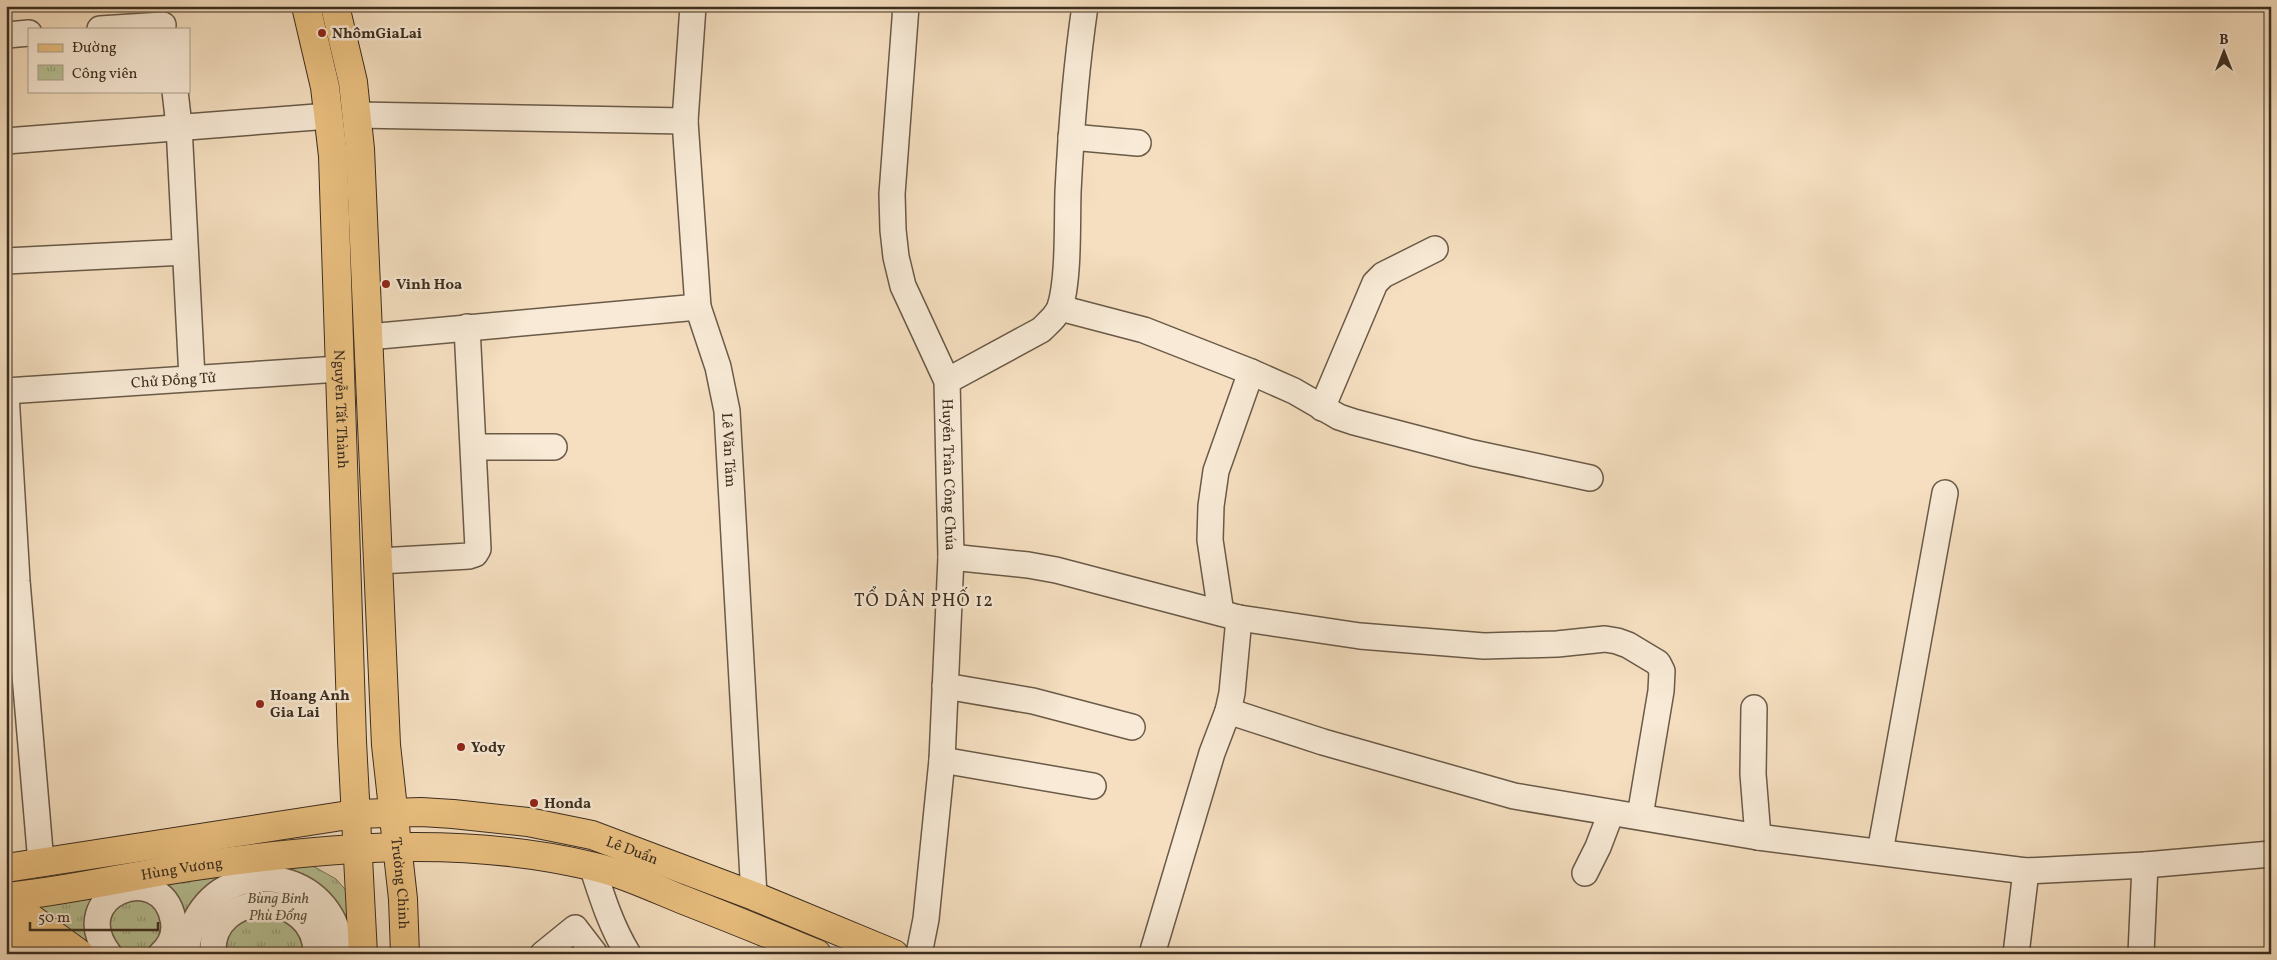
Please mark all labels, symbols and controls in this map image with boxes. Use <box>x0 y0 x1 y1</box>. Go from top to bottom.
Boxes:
place label: NhômGiaLai <box>332 24 422 45</box>
marker: NhômGiaLai <box>316 27 328 39</box>
legend <box>28 28 190 92</box>
north arrow <box>2200 28 2250 78</box>
text: B <box>2219 31 2229 50</box>
text: Đường <box>72 38 117 59</box>
text: Công viên <box>72 64 137 85</box>
place label: Vinh Hoa <box>396 275 462 296</box>
marker: Vinh Hoa <box>380 278 392 290</box>
street label: Nguyễn Tất Thành <box>327 349 352 469</box>
street label: Chử Đồng Tử <box>130 368 217 395</box>
street label: Huyền Trân Công Chúa <box>935 399 960 551</box>
street label: Lê Văn Tám <box>715 412 740 488</box>
district label: TỔ DÂN PHỐ 12 <box>854 586 994 614</box>
place label: Hoang Anh Gia Lai <box>270 686 350 724</box>
marker: Hoang Anh Gia Lai <box>254 698 266 710</box>
place label: Yody <box>471 738 506 759</box>
marker: Yody <box>455 741 467 753</box>
place label: Honda <box>544 794 591 815</box>
marker: Honda <box>528 797 540 809</box>
street label: Lê Duẩn <box>603 832 661 871</box>
street label: Trường Chinh <box>384 836 413 930</box>
street label: Hùng Vương <box>139 853 224 887</box>
park label: Bùng Binh Phù Đổng <box>247 889 309 927</box>
scale bar <box>30 900 158 932</box>
text: 50 m <box>38 908 70 929</box>

